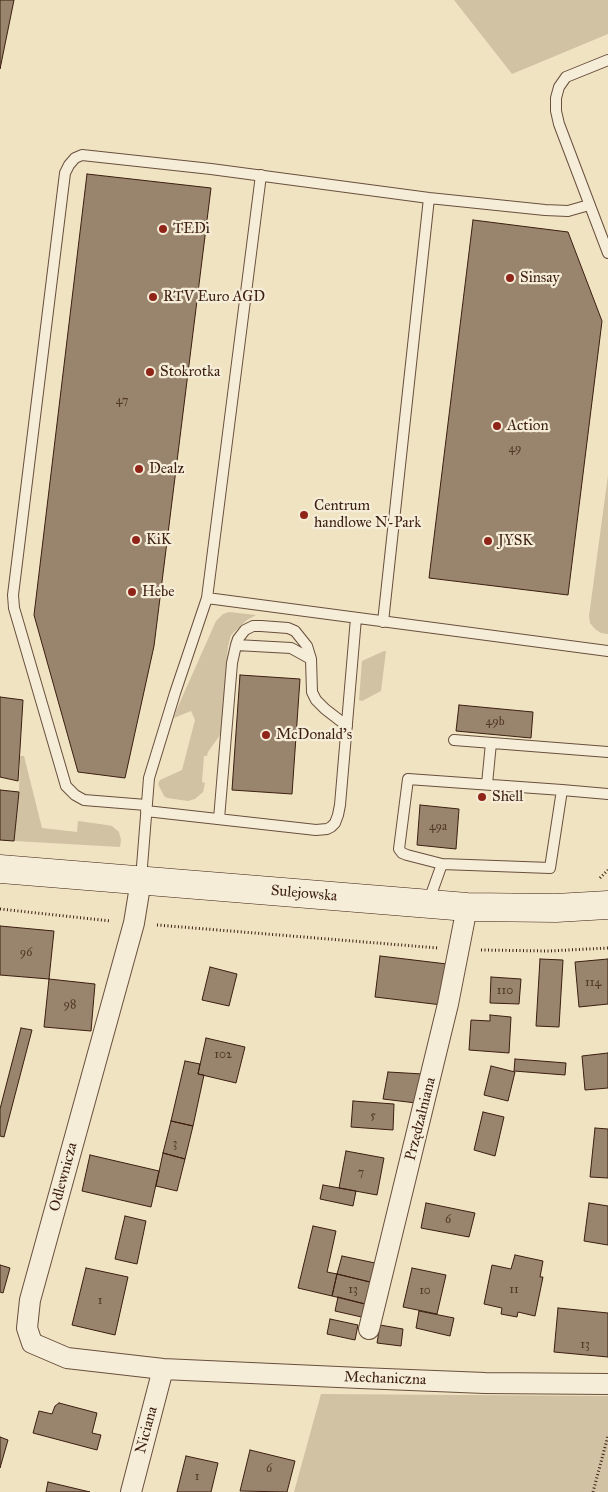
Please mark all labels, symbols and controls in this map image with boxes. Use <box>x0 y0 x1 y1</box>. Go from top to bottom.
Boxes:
place label: TEDi <box>173 220 210 238</box>
marker: TEDi <box>157 223 169 235</box>
place label: Sinsay <box>520 269 560 287</box>
marker: Sinsay <box>504 272 516 284</box>
place label: RTV Euro AGD <box>163 288 265 306</box>
marker: RTV Euro AGD <box>147 291 159 303</box>
place label: Stokrotka <box>160 363 220 381</box>
marker: Stokrotka <box>144 366 156 378</box>
house number: 47 <box>116 394 128 408</box>
place label: Action <box>507 417 548 435</box>
marker: Action <box>491 420 503 432</box>
house number: 49 <box>508 442 522 456</box>
place label: Dealz <box>149 460 184 478</box>
marker: Dealz <box>133 463 145 475</box>
place label: Centrum handlowe N-Park <box>314 497 421 532</box>
marker: Centrum handlowe N-Park <box>298 509 310 521</box>
place label: KiK <box>146 531 171 549</box>
place label: JYSK <box>498 532 533 550</box>
marker: KiK <box>130 534 142 546</box>
marker: JYSK <box>482 535 494 547</box>
place label: Hebe <box>142 583 175 601</box>
marker: Hebe <box>126 586 138 598</box>
house number: 49b <box>486 715 504 729</box>
place label: McDonald's <box>276 726 352 744</box>
marker: McDonald's <box>260 729 272 741</box>
place label: Shell <box>492 788 523 806</box>
marker: Shell <box>476 791 488 803</box>
house number: 49a <box>429 820 447 834</box>
street label: Sulejowska <box>270 882 338 906</box>
house number: 96 <box>20 946 32 960</box>
house number: 114 <box>585 976 601 990</box>
house number: 110 <box>497 984 513 998</box>
house number: 98 <box>64 998 76 1012</box>
house number: 102 <box>214 1048 232 1062</box>
street label: Przędzalniana <box>402 1075 440 1163</box>
house number: 5 <box>370 1109 376 1123</box>
house number: 3 <box>173 1137 177 1151</box>
street label: Odlewnicza <box>46 1140 82 1214</box>
house number: 7 <box>358 1166 364 1180</box>
house number: 6 <box>445 1213 451 1227</box>
house number: 13 <box>348 1283 358 1297</box>
house number: 11 <box>509 1283 519 1297</box>
house number: 10 <box>419 1284 431 1298</box>
house number: 1 <box>98 1294 102 1308</box>
house number: 13 <box>580 1338 590 1352</box>
street label: Mechaniczna <box>343 1369 427 1389</box>
street label: Niciana <box>132 1405 162 1455</box>
house number: 6 <box>266 1462 272 1476</box>
house number: 1 <box>195 1470 199 1484</box>

